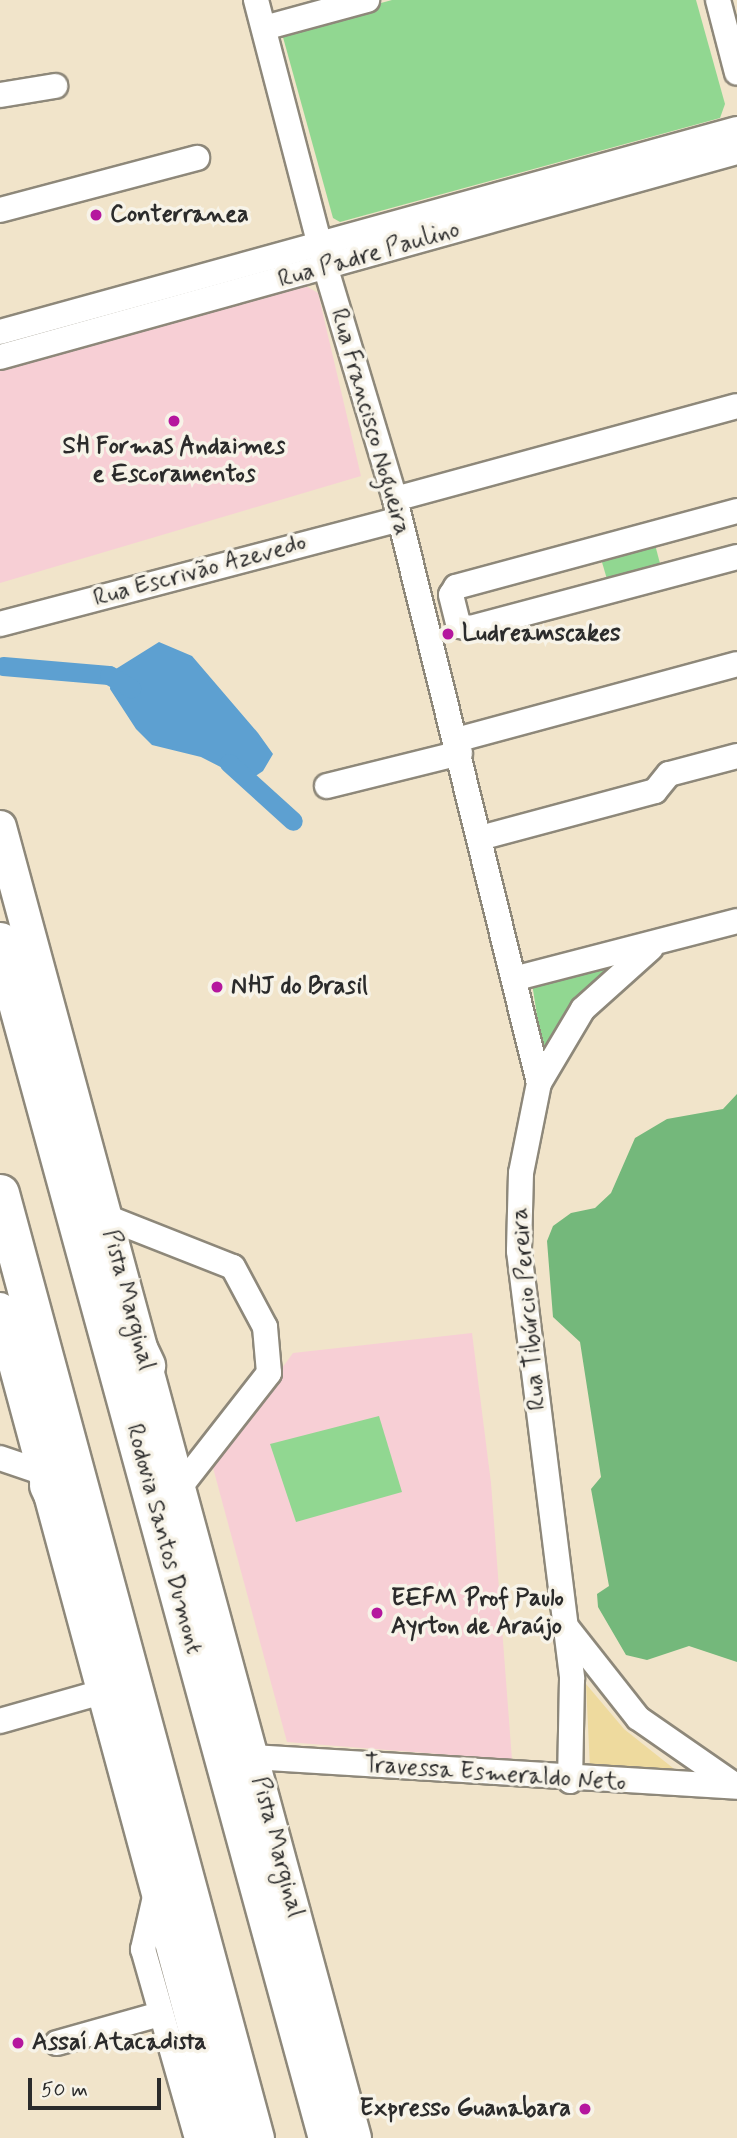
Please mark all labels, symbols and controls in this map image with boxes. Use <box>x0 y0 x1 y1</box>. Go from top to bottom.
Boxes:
place label: Conterranea <box>110 201 249 229</box>
marker: Conterranea <box>88 207 104 223</box>
street label: Rua Padre Paulino <box>278 216 460 294</box>
street label: Rua Francisco Nogueira <box>324 307 416 537</box>
marker: SH Formas Andaimes e Escoramentos <box>166 413 182 429</box>
place label: SH Formas Andaimes e Escoramentos <box>61 433 287 489</box>
street label: Rua Escrivão Azevedo <box>90 529 310 613</box>
place label: Ludreamscakes <box>462 620 621 648</box>
marker: Ludreamscakes <box>440 626 456 642</box>
place label: NHJ do Brasil <box>231 973 367 1001</box>
marker: NHJ do Brasil <box>209 979 225 995</box>
street label: Rua Tibúrcio Pereira <box>506 1208 552 1410</box>
street label: Pista Marginal <box>95 1225 161 1375</box>
street label: Rodovia Santos Dumont <box>118 1416 210 1662</box>
place label: EEFM Prof Paulo Ayrton de Araújo <box>391 1585 563 1641</box>
marker: EEFM Prof Paulo Ayrton de Araújo <box>369 1605 385 1621</box>
street label: Travessa Esmeraldo Neto <box>365 1751 625 1797</box>
street label: Pista Marginal <box>244 1772 310 1922</box>
place label: Assaí Atacadista <box>32 2029 207 2057</box>
marker: Assaí Atacadista <box>10 2035 26 2051</box>
scale bar <box>32 2064 164 2108</box>
text: 50 m <box>41 2076 88 2104</box>
place label: Expresso Guanabara <box>362 2095 571 2123</box>
marker: Expresso Guanabara <box>577 2101 593 2117</box>

